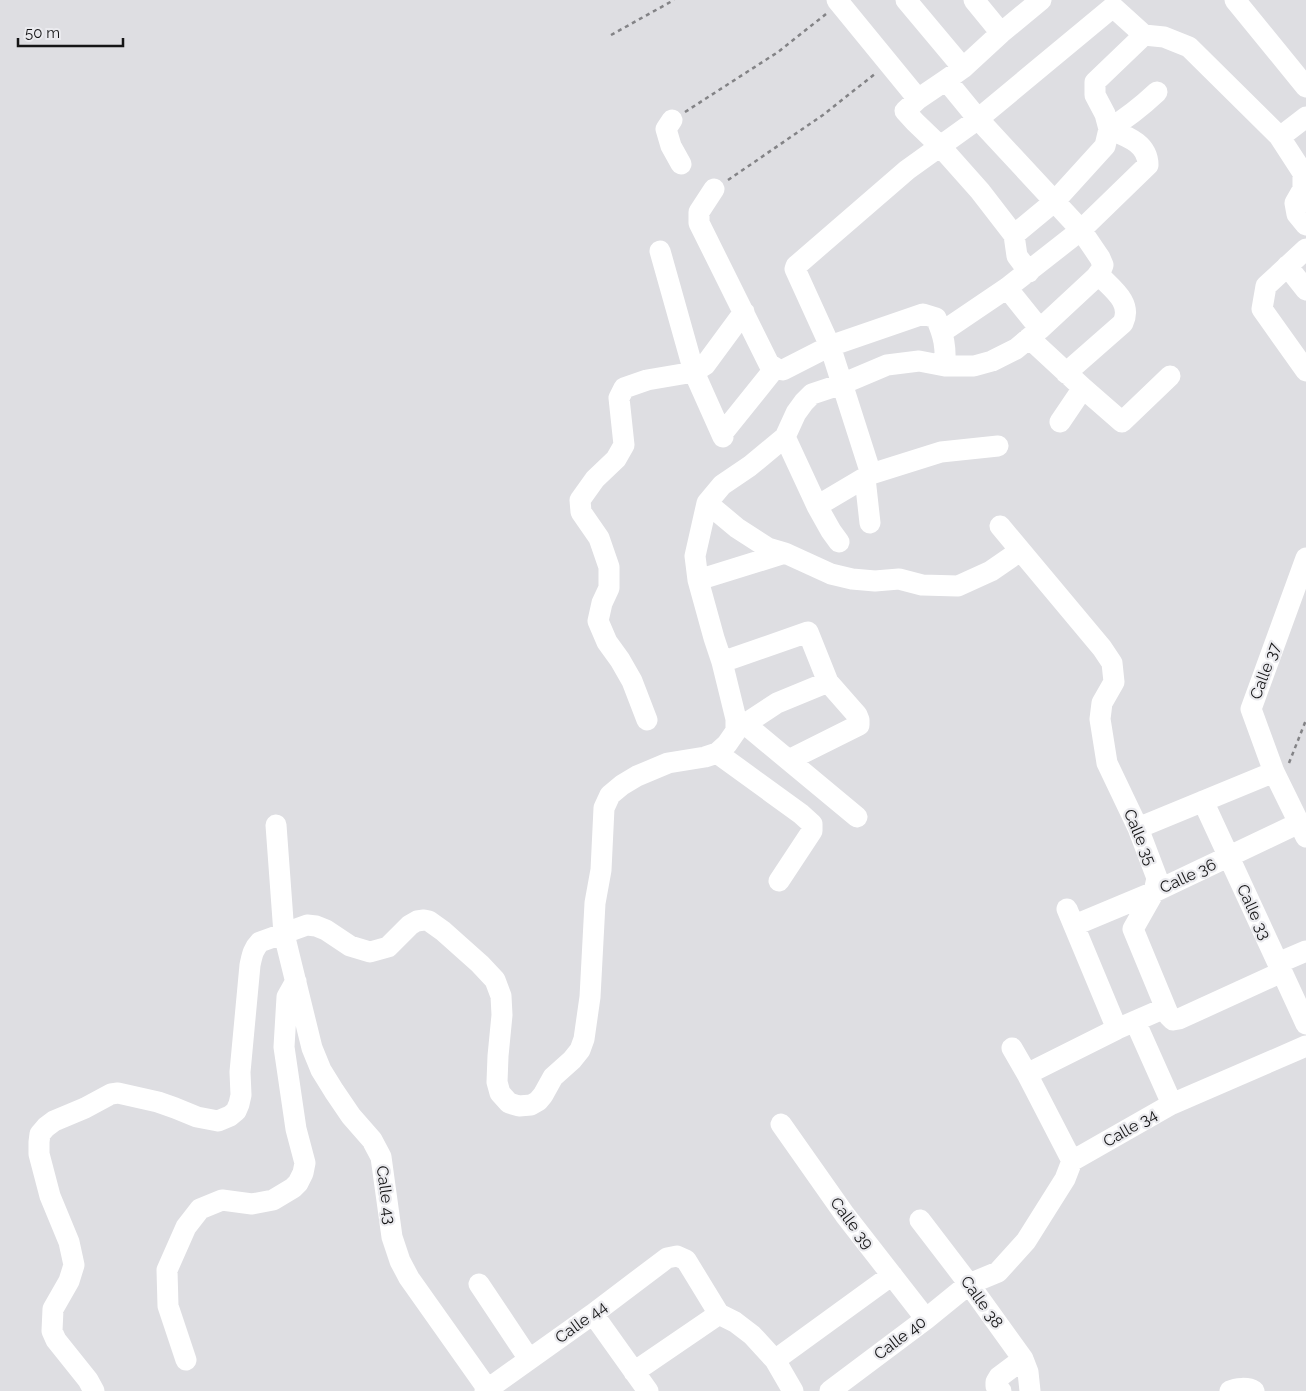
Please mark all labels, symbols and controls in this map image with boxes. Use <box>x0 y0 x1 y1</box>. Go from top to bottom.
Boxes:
scale bar <box>18 15 122 47</box>
text: 50 m <box>25 24 60 42</box>
street label: Calle 37 <box>1246 640 1284 702</box>
street label: Calle 35 <box>1120 806 1160 868</box>
street label: Calle 36 <box>1157 855 1219 897</box>
street label: Calle 33 <box>1233 881 1275 943</box>
street label: Calle 34 <box>1100 1105 1161 1151</box>
street label: Calle 43 <box>372 1164 400 1226</box>
street label: Calle 39 <box>826 1193 878 1253</box>
street label: Calle 38 <box>957 1272 1007 1332</box>
street label: Calle 44 <box>551 1297 611 1347</box>
street label: Calle 40 <box>870 1312 930 1364</box>

